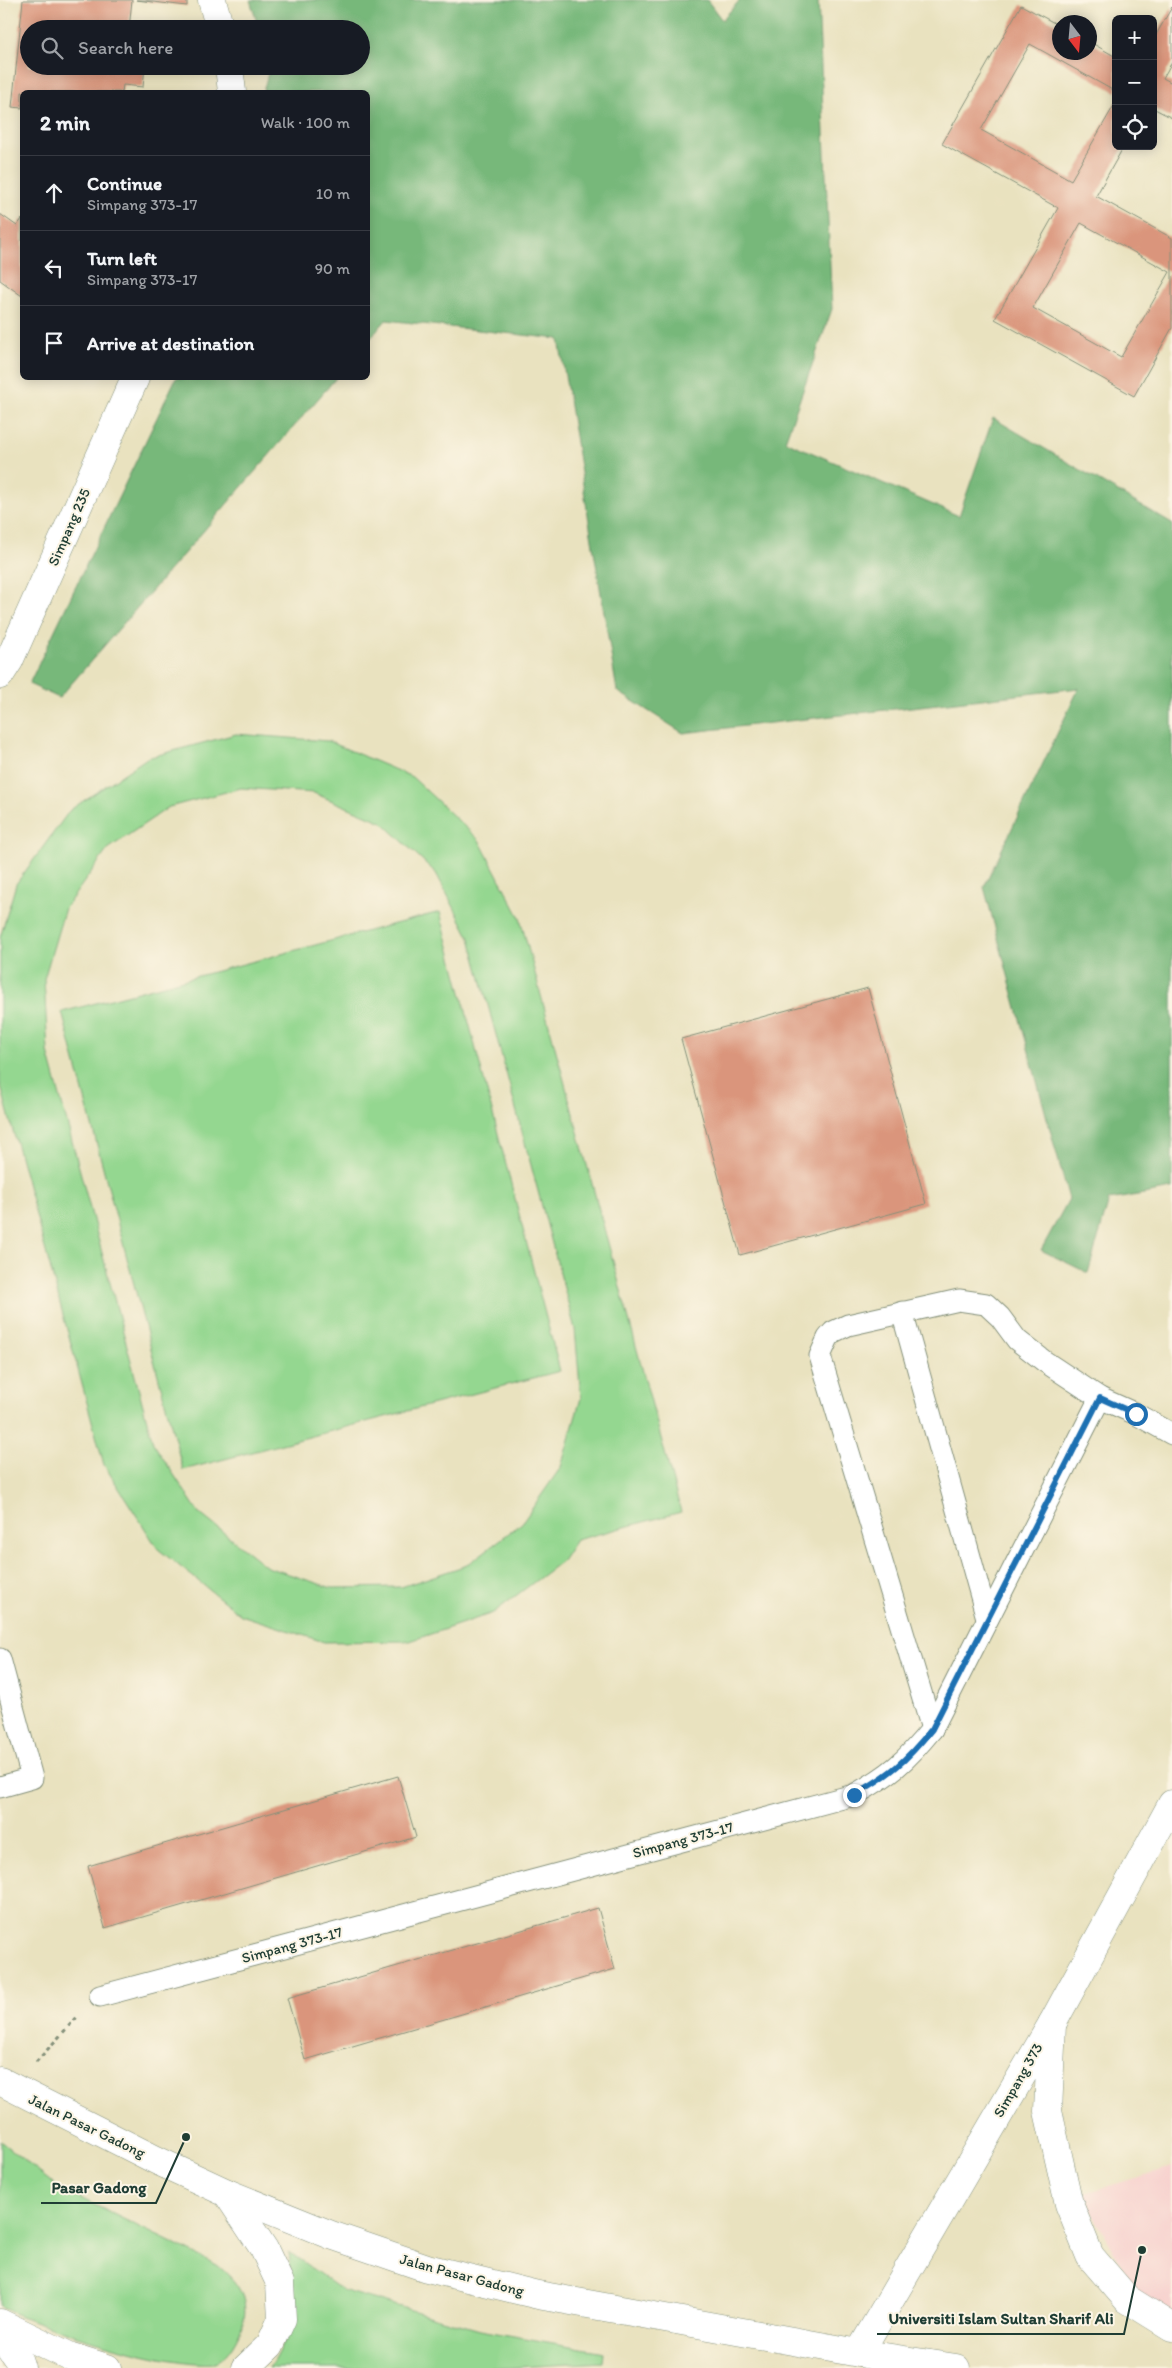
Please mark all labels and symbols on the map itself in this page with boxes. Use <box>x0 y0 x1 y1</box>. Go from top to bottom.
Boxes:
north arrow <box>1052 15 1097 60</box>
street label: Simpang 235 <box>44 485 94 569</box>
route start <box>1125 1403 1148 1426</box>
route end <box>843 1784 866 1807</box>
street label: Simpang 373-17 <box>631 1818 736 1862</box>
street label: Simpang 373-17 <box>240 1923 345 1967</box>
street label: Simpang 373 <box>989 2040 1047 2120</box>
street label: Jalan Pasar Gadong <box>26 2090 149 2162</box>
callout: Pasar Gadong <box>41 2172 156 2203</box>
text: Pasar Gadong <box>52 2178 147 2198</box>
street label: Jalan Pasar Gadong <box>398 2250 526 2300</box>
callout: Universiti Islam Sultan Sharif Ali <box>877 2303 1124 2334</box>
text: Universiti Islam Sultan Sharif Ali <box>888 2309 1114 2328</box>

